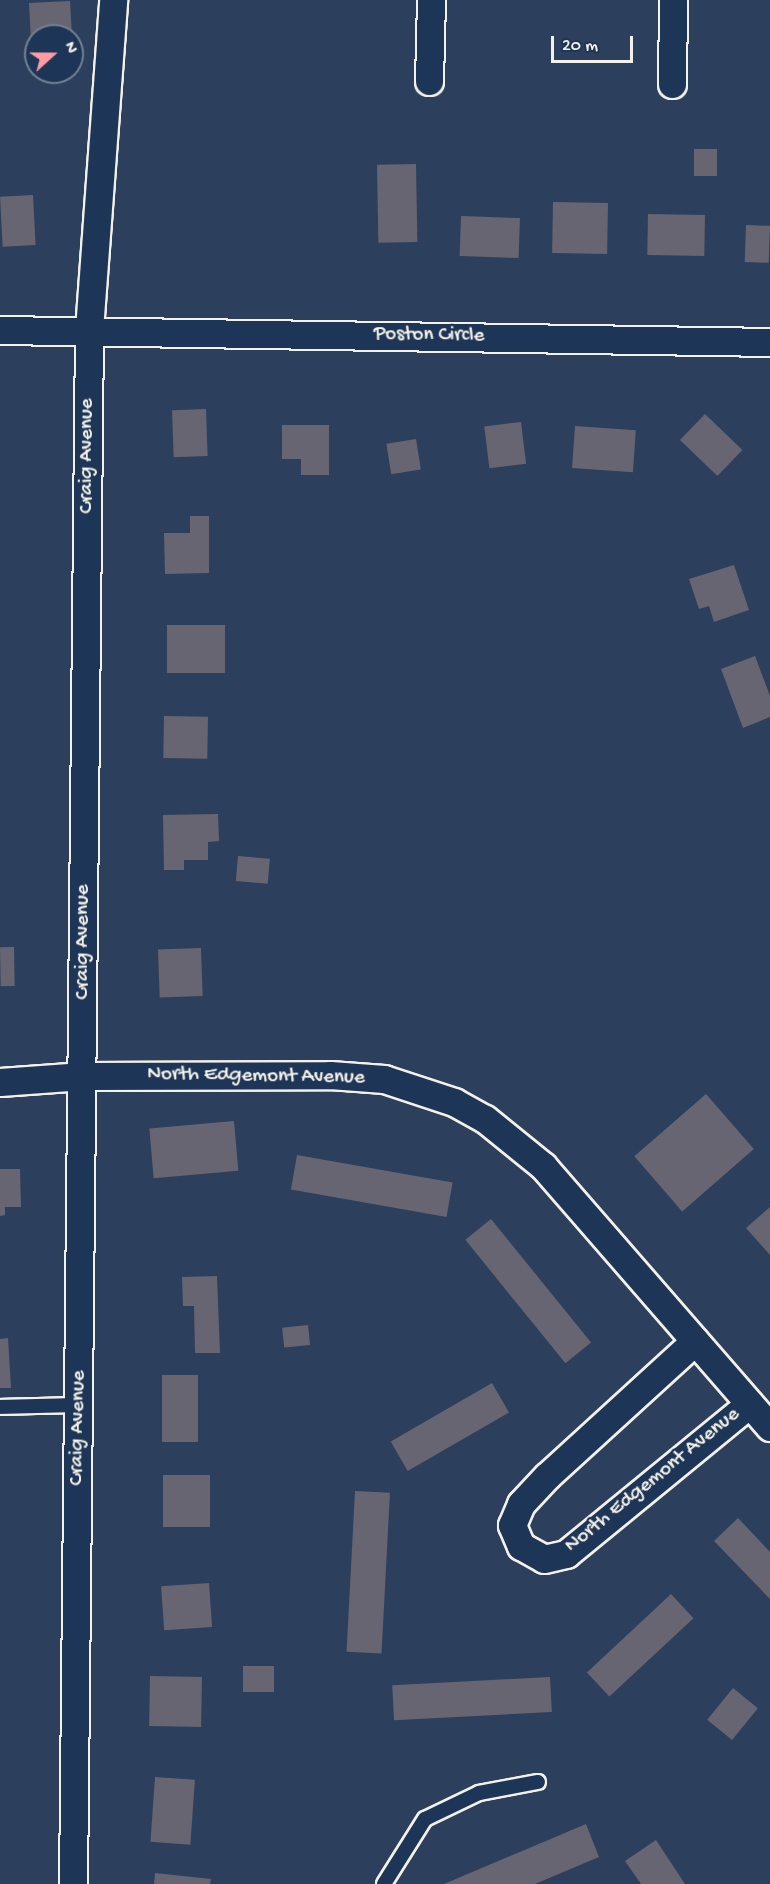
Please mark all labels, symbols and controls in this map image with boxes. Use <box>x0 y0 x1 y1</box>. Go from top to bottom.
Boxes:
north arrow <box>24 24 84 84</box>
scale bar <box>554 24 636 62</box>
text: 20 m <box>562 36 598 57</box>
text: N <box>59 40 80 56</box>
street label: Poston Circle <box>373 322 485 350</box>
street label: Craig Avenue <box>75 398 101 514</box>
street label: Craig Avenue <box>71 884 97 1000</box>
street label: North Edgemont Avenue <box>147 1063 365 1091</box>
street label: Craig Avenue <box>65 1370 93 1486</box>
street label: North Edgemont Avenue <box>561 1403 745 1559</box>

